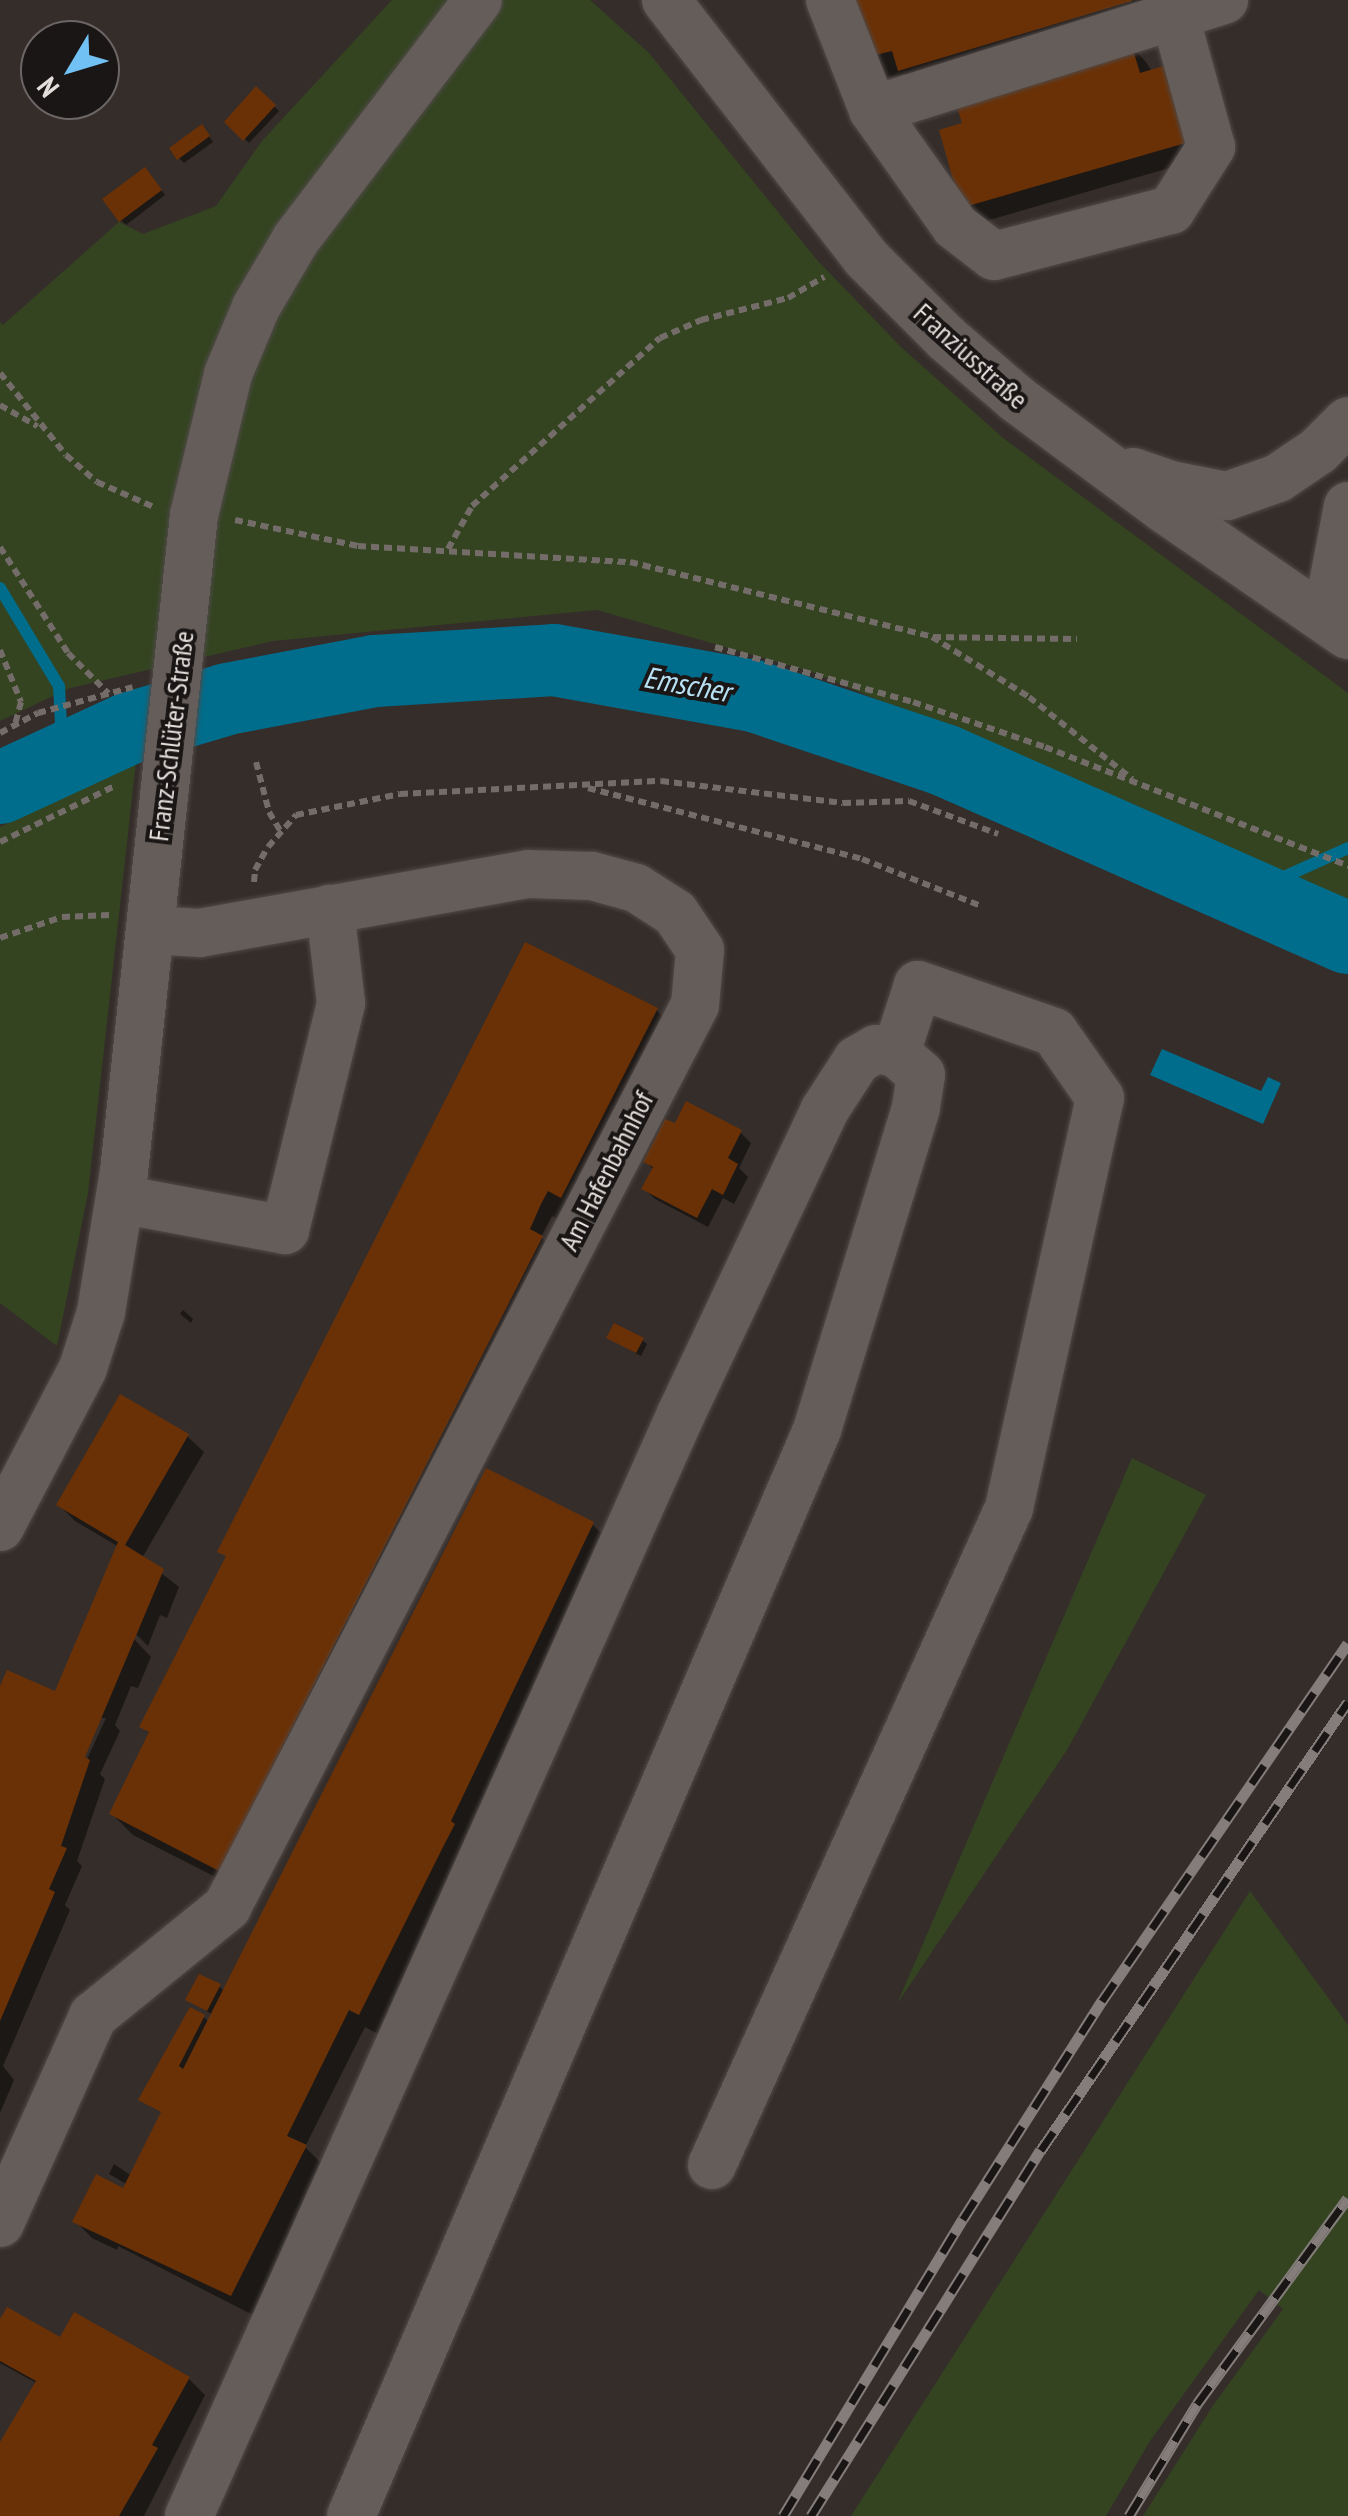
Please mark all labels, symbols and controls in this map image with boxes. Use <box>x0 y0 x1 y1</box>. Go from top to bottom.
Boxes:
north arrow <box>20 20 120 120</box>
text: N <box>28 70 67 105</box>
street label: Franziusstraße <box>907 296 1035 416</box>
street label: Franz-Schlüter-Straße <box>141 629 201 843</box>
water label: Emscher <box>641 659 733 709</box>
street label: Am Hafenbahnhof <box>552 1086 660 1256</box>

